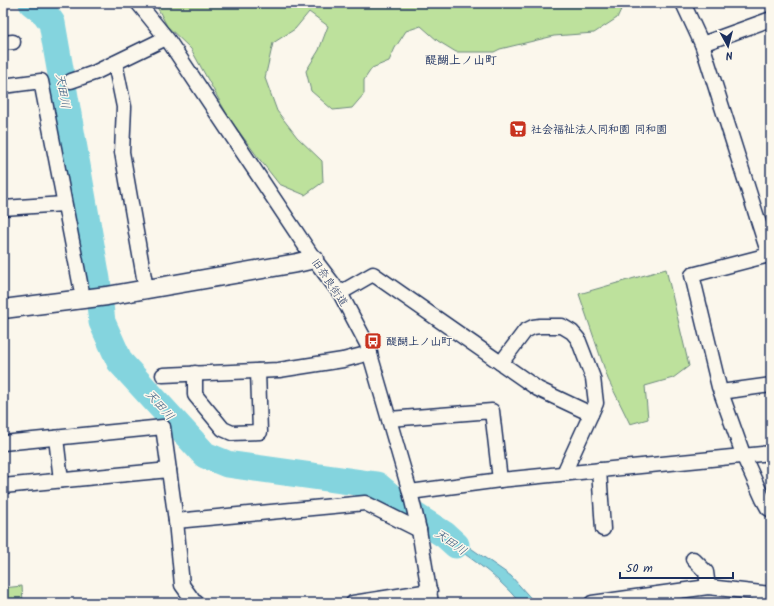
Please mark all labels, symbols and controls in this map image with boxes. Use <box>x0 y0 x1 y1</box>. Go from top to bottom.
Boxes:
north arrow <box>708 26 748 66</box>
text: N <box>725 46 734 64</box>
district label: 醍醐上ノ山町 <box>425 51 497 70</box>
water label: 天田川 <box>50 72 75 110</box>
supermarket icon: 社会福祉法人同和園 同和園 <box>508 119 528 139</box>
place label: 社会福祉法人同和園 同和園 <box>531 121 667 139</box>
street label: 旧奈良街道 <box>306 255 352 310</box>
bus stop icon: 醍醐上ノ山町 <box>363 331 383 351</box>
place label: 醍醐上ノ山町 <box>386 333 453 351</box>
water label: 天田川 <box>141 386 179 425</box>
water label: 天田川 <box>431 524 471 561</box>
scale bar <box>620 554 733 580</box>
text: 50 m <box>626 559 653 578</box>

